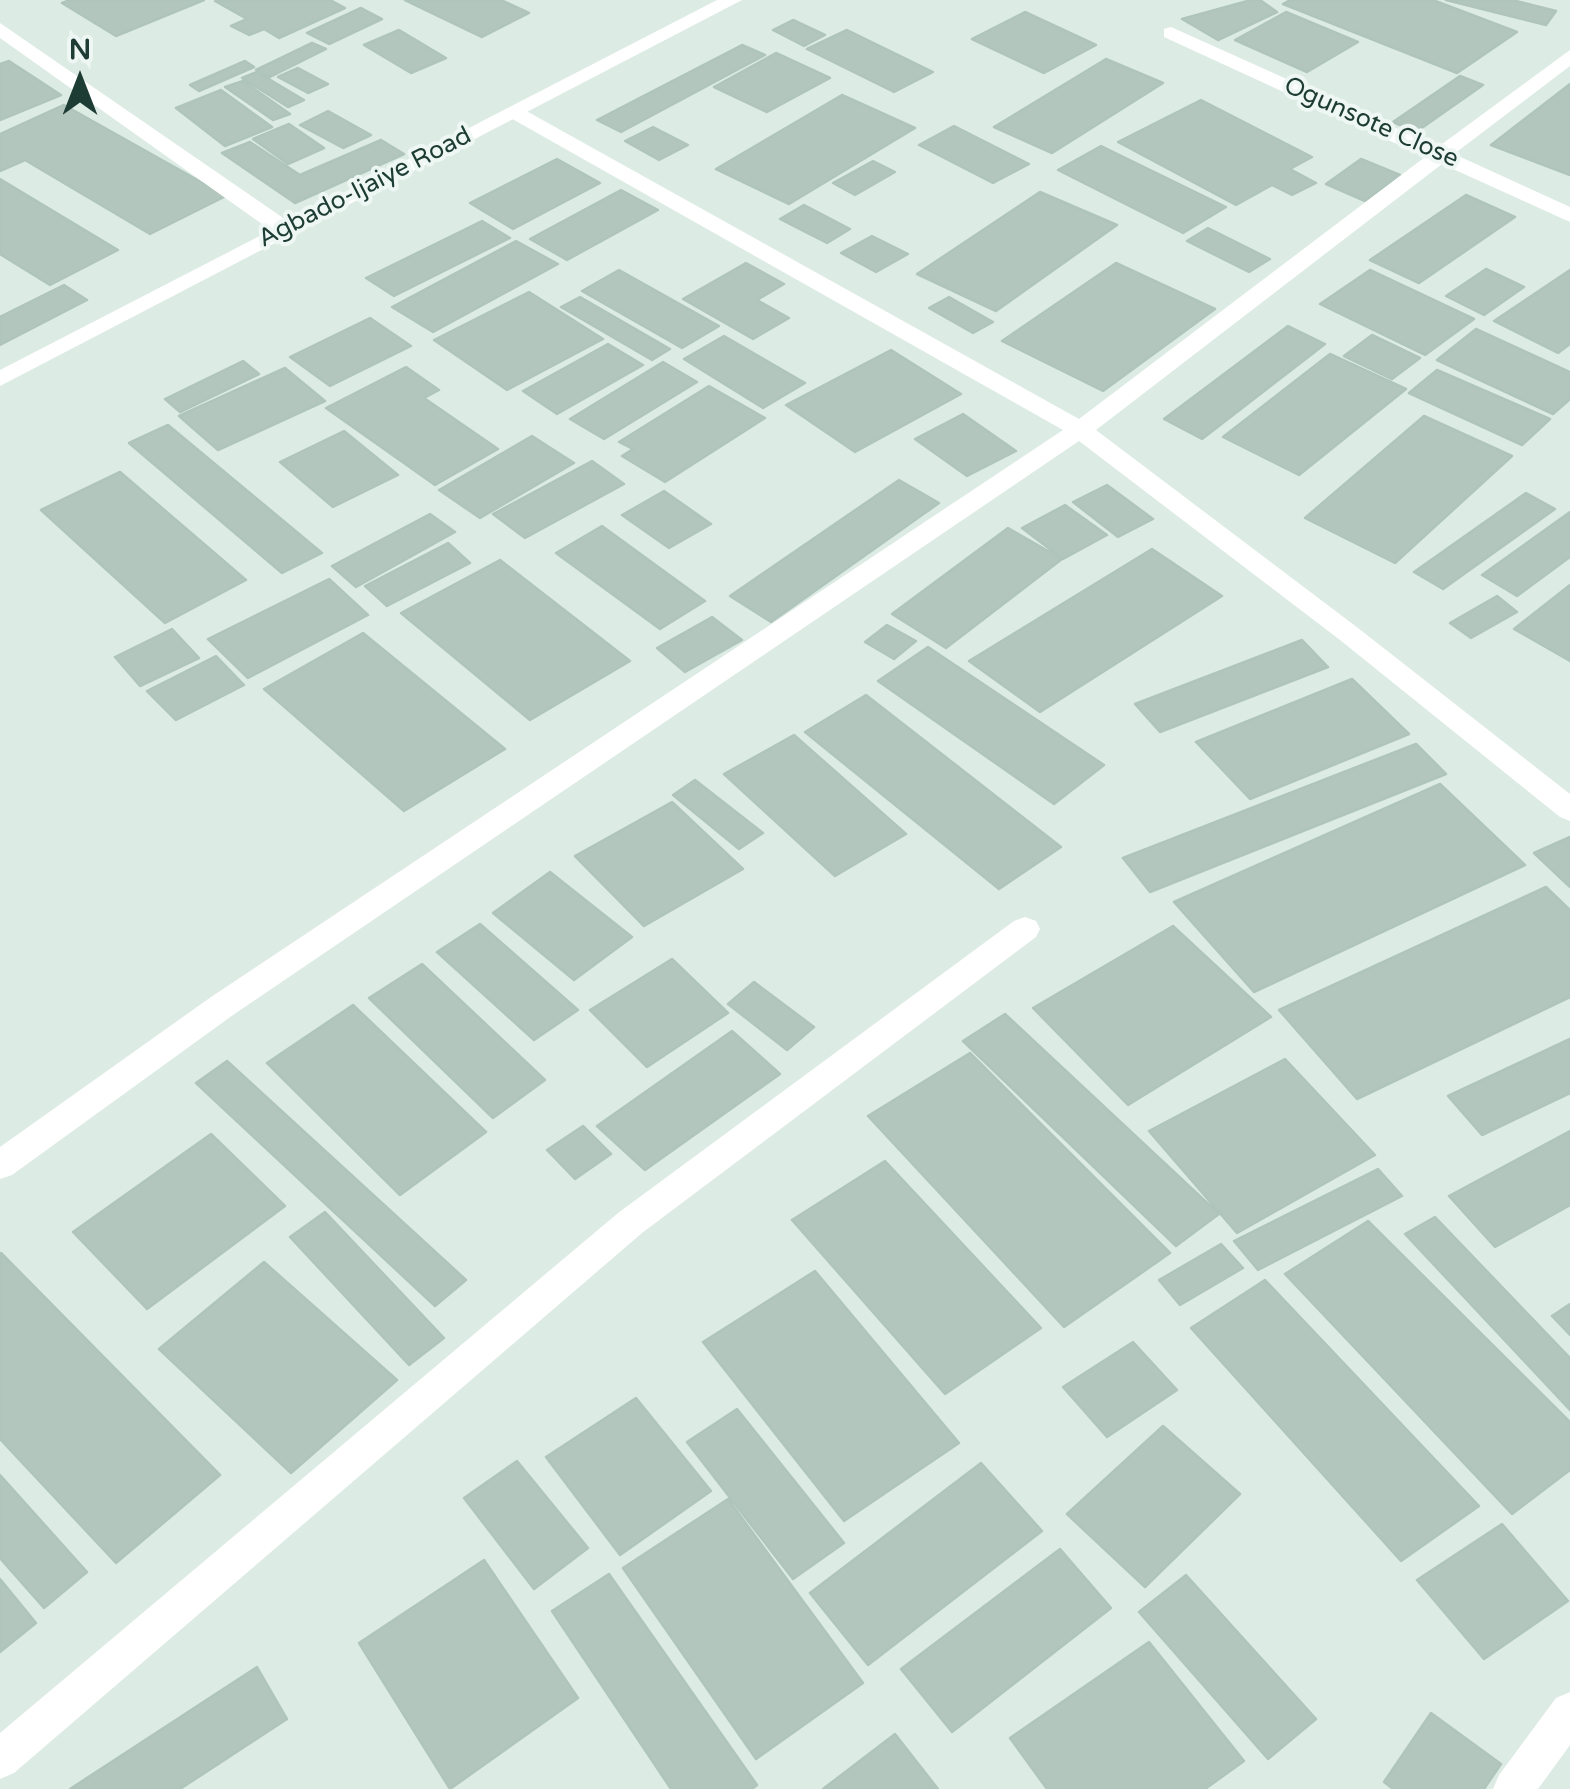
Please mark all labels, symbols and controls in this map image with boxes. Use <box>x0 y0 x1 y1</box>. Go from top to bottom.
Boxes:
north arrow <box>30 30 130 130</box>
text: N <box>69 33 91 67</box>
street label: Ogunsote Close <box>1279 71 1463 175</box>
street label: Agbado-Ijaiye Road <box>253 121 477 255</box>

